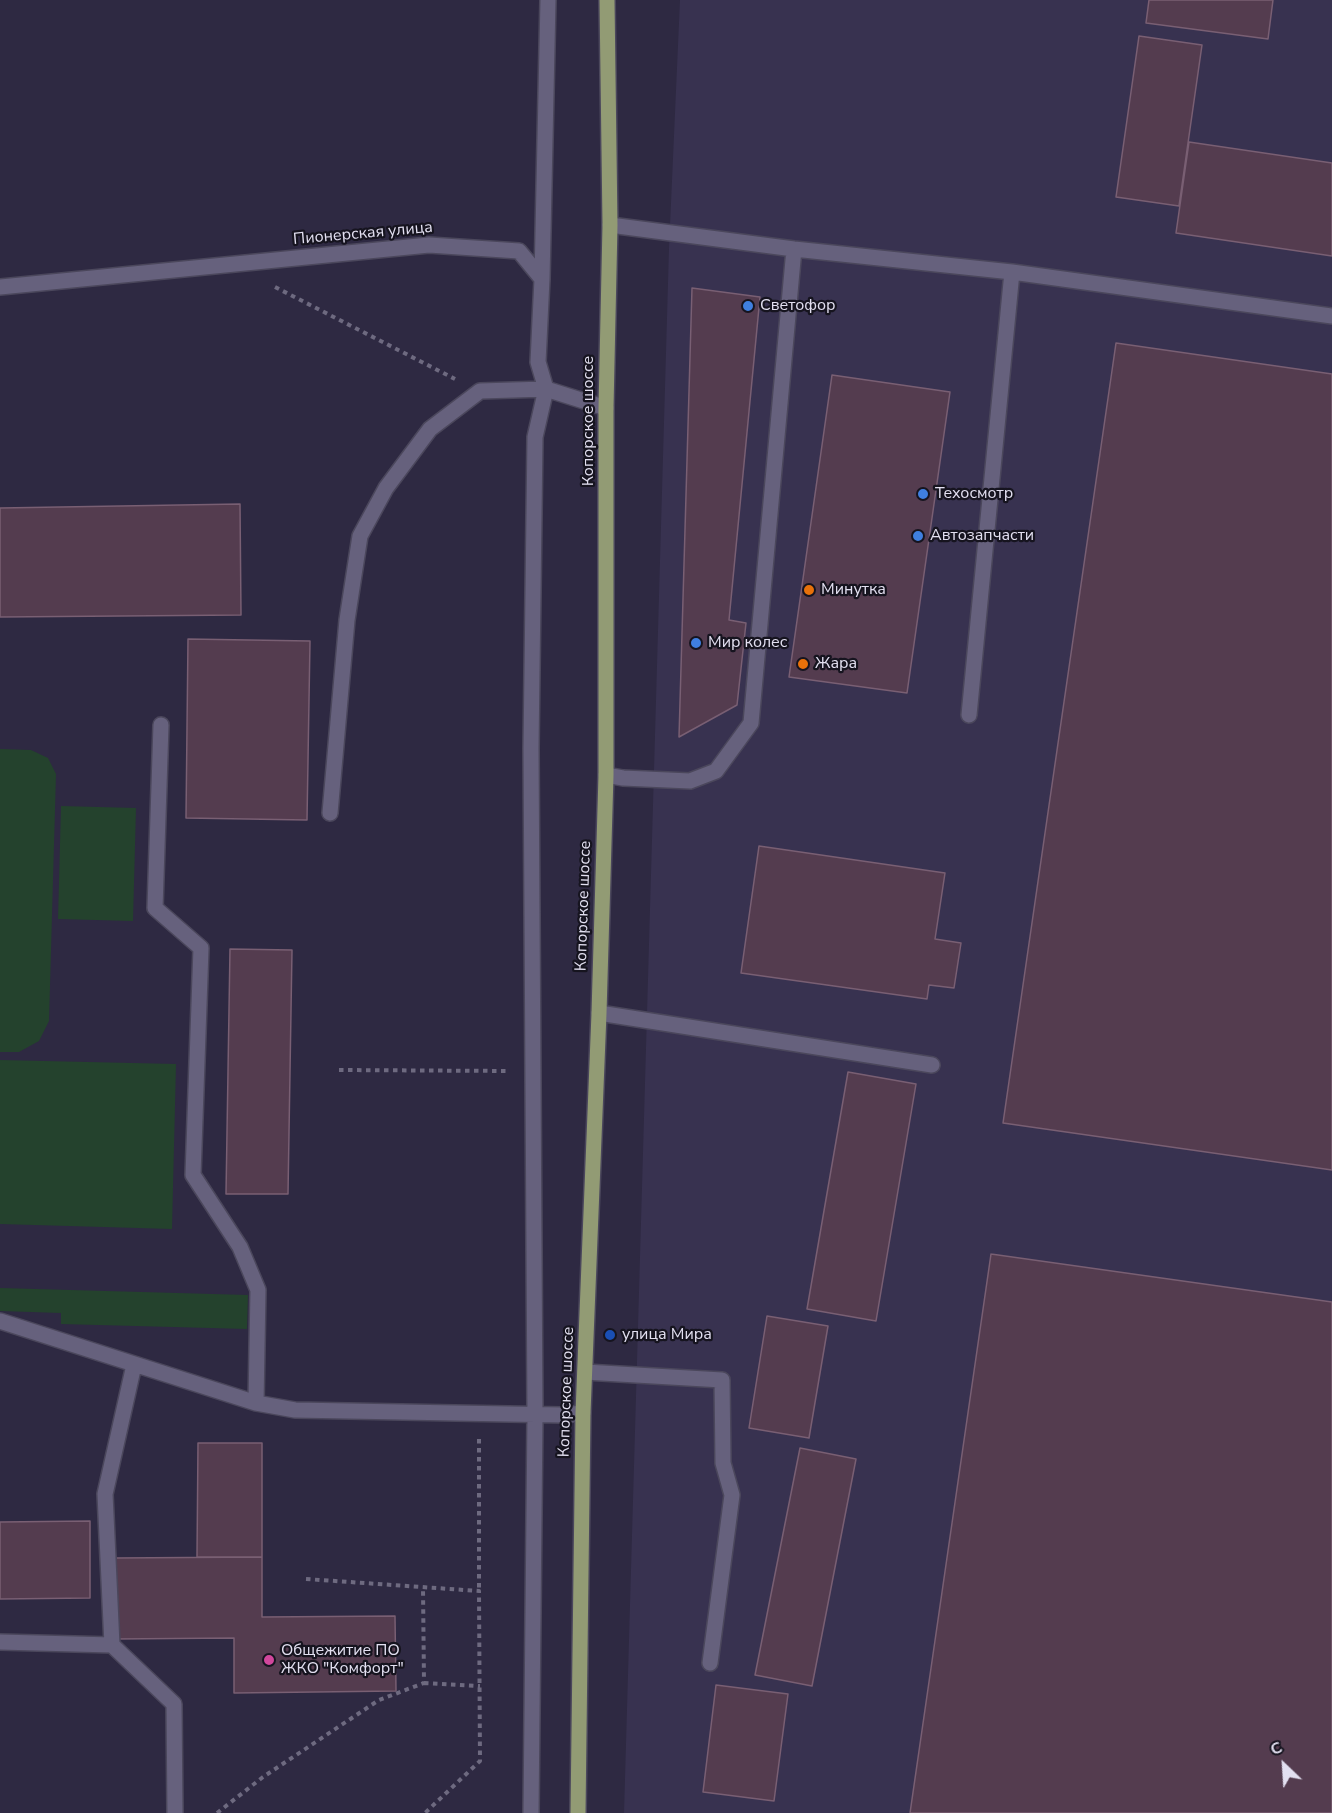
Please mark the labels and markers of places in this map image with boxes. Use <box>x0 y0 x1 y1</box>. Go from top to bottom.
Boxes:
place label: Светофор <box>760 296 836 316</box>
marker: Светофор <box>741 299 755 313</box>
place label: Техосмотр <box>935 484 1013 504</box>
marker: Техосмотр <box>916 487 930 501</box>
place label: Автозапчасти <box>930 526 1034 546</box>
marker: Автозапчасти <box>911 529 925 543</box>
place label: Минутка <box>821 580 886 600</box>
marker: Минутка <box>802 583 816 597</box>
place label: Мир колес <box>708 633 787 653</box>
marker: Мир колес <box>689 636 703 650</box>
place label: Жара <box>815 654 857 674</box>
marker: Жара <box>796 657 810 671</box>
place label: улица Мира <box>622 1325 712 1345</box>
marker: улица Мира <box>603 1328 617 1342</box>
place label: Общежитие ПО ЖКО "Комфорт" <box>281 1641 404 1679</box>
marker: Общежитие ПО ЖКО "Комфорт" <box>262 1653 276 1667</box>

